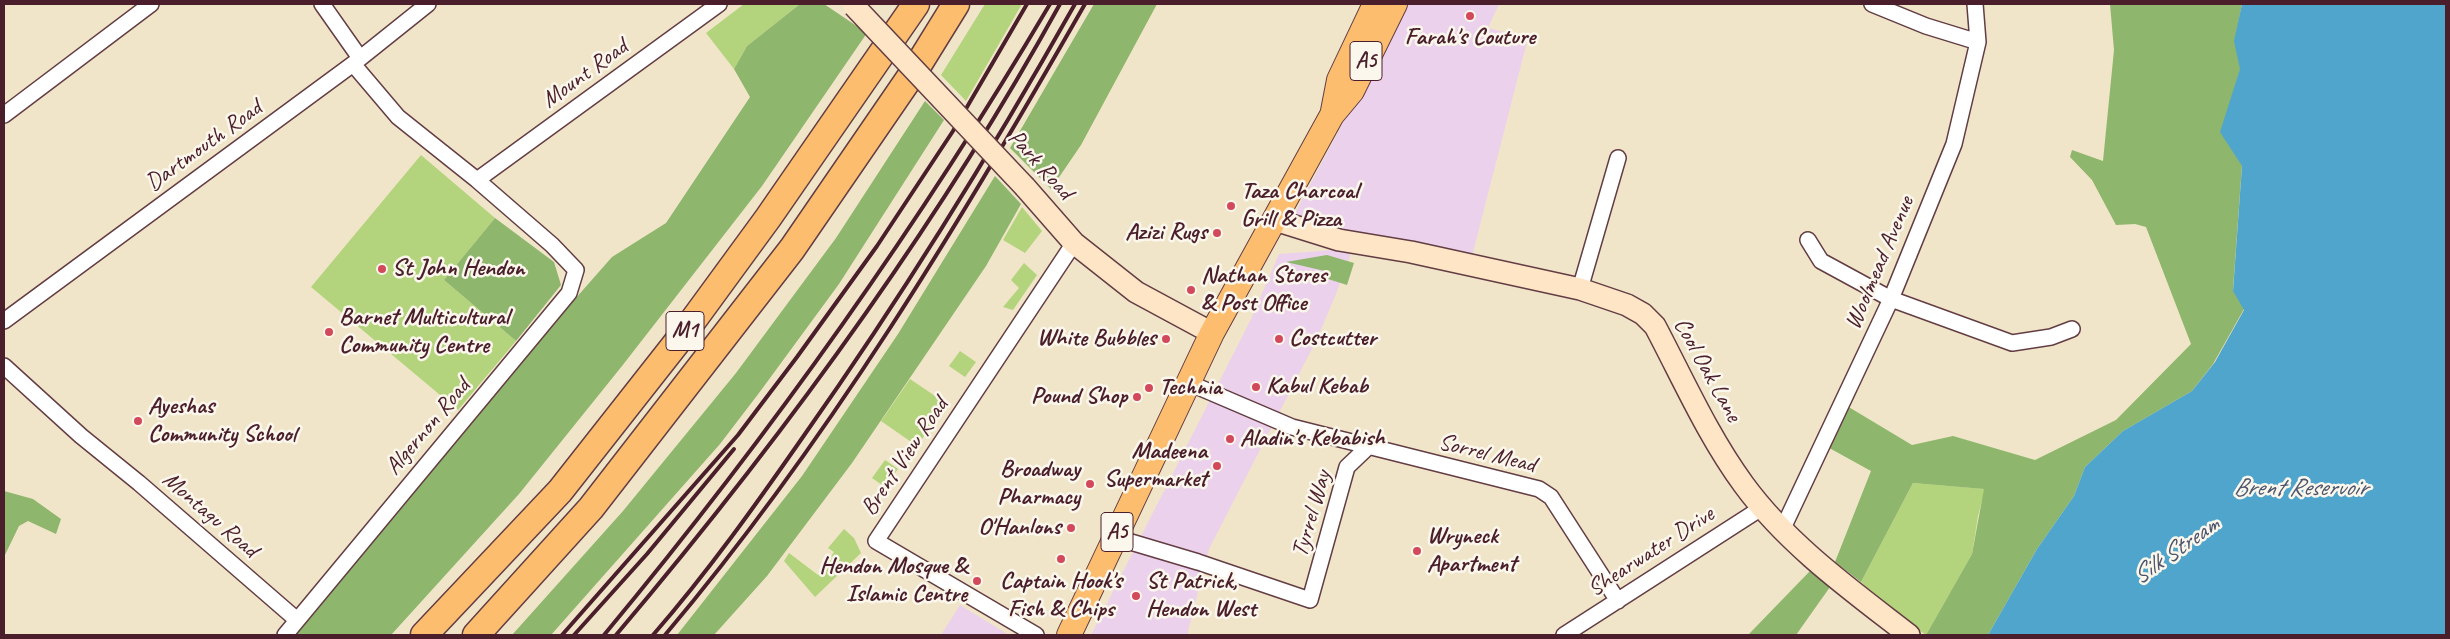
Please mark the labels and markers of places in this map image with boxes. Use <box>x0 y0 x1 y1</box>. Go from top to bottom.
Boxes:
marker: Farah's Couture <box>1464 10 1476 22</box>
place label: Farah's Couture <box>1405 24 1535 52</box>
place label: Taza Charcoal Grill & Pizza <box>1241 178 1358 234</box>
marker: Taza Charcoal Grill & Pizza <box>1225 200 1237 212</box>
place label: Azizi Rugs <box>1125 219 1207 247</box>
marker: Azizi Rugs <box>1211 227 1223 239</box>
place label: St John Hendon <box>392 255 524 283</box>
place label: Nathan Stores & Post Office <box>1201 262 1326 318</box>
marker: St John Hendon <box>376 263 388 275</box>
marker: Nathan Stores & Post Office <box>1185 284 1197 296</box>
place label: Barnet Multicultural Community Centre <box>339 304 509 360</box>
place label: White Bubbles <box>1037 325 1156 353</box>
place label: Costcutter <box>1289 325 1376 353</box>
marker: Barnet Multicultural Community Centre <box>323 326 335 338</box>
marker: White Bubbles <box>1160 333 1172 345</box>
marker: Costcutter <box>1273 333 1285 345</box>
place label: Kabul Kebab <box>1266 373 1368 401</box>
place label: Technia <box>1159 374 1221 402</box>
marker: Kabul Kebab <box>1250 381 1262 393</box>
marker: Technia <box>1143 382 1155 394</box>
place label: Pound Shop <box>1031 383 1127 411</box>
marker: Pound Shop <box>1131 391 1143 403</box>
place label: Ayeshas Community School <box>148 393 296 449</box>
marker: Ayeshas Community School <box>132 415 144 427</box>
place label: Aladin's Kebabish <box>1240 425 1384 453</box>
marker: Aladin's Kebabish <box>1224 433 1236 445</box>
place label: Madeena Supermarket <box>1104 438 1207 494</box>
place label: Broadway Pharmacy <box>997 456 1080 512</box>
marker: Madeena Supermarket <box>1211 460 1223 472</box>
marker: Broadway Pharmacy <box>1084 478 1096 490</box>
place label: O'Hanlons <box>978 514 1061 542</box>
marker: O'Hanlons <box>1065 522 1077 534</box>
place label: Wryneck Apartment <box>1427 523 1516 579</box>
marker: Wryneck Apartment <box>1411 545 1423 557</box>
place label: Hendon Mosque & Islamic Centre <box>819 553 967 609</box>
marker: Captain Hook's Fish & Chips <box>1055 553 1067 565</box>
place label: Captain Hook's Fish & Chips <box>1000 568 1122 624</box>
place label: St Patrick, Hendon West <box>1146 568 1256 624</box>
marker: Hendon Mosque & Islamic Centre <box>971 575 983 587</box>
marker: St Patrick, Hendon West <box>1130 590 1142 602</box>

